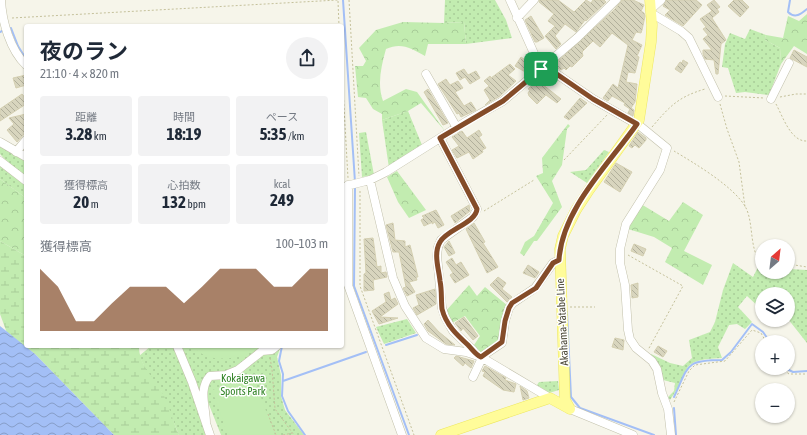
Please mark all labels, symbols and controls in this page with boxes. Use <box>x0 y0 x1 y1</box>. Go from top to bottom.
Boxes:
button: share <box>286 37 328 79</box>
text: 夜のラン <box>40 38 128 64</box>
pin <box>524 52 558 86</box>
icon: arrive <box>530 58 552 80</box>
text: 21:10 · 4 × 820 m <box>40 66 119 81</box>
text: 距離 <box>75 111 97 123</box>
text: 時間 <box>173 111 195 123</box>
text: ペース <box>266 111 298 123</box>
text: 3.28 <box>65 124 92 144</box>
text: 18:19 <box>167 124 202 144</box>
text: 5:35 <box>260 124 287 144</box>
text: km <box>92 130 107 142</box>
text: /km <box>287 130 305 142</box>
text: kcal <box>274 178 290 190</box>
text: 獲得標高 <box>64 179 108 191</box>
text: 心拍数 <box>168 179 201 191</box>
text: 249 <box>270 190 294 210</box>
text: 20 <box>73 192 89 212</box>
text: 132 <box>162 192 186 212</box>
text: m <box>89 198 99 210</box>
text: bpm <box>186 198 206 210</box>
text: 100–103 m <box>276 236 328 251</box>
text: 獲得標高 <box>40 239 92 254</box>
north arrow <box>755 239 795 279</box>
map controls <box>755 239 795 423</box>
street label: Akahama-Yatabe Line <box>554 278 570 366</box>
button: layers <box>755 287 795 327</box>
button: + <box>755 335 795 375</box>
park label: Kokaigawa Sports Park <box>220 372 266 397</box>
button: − <box>755 383 795 423</box>

